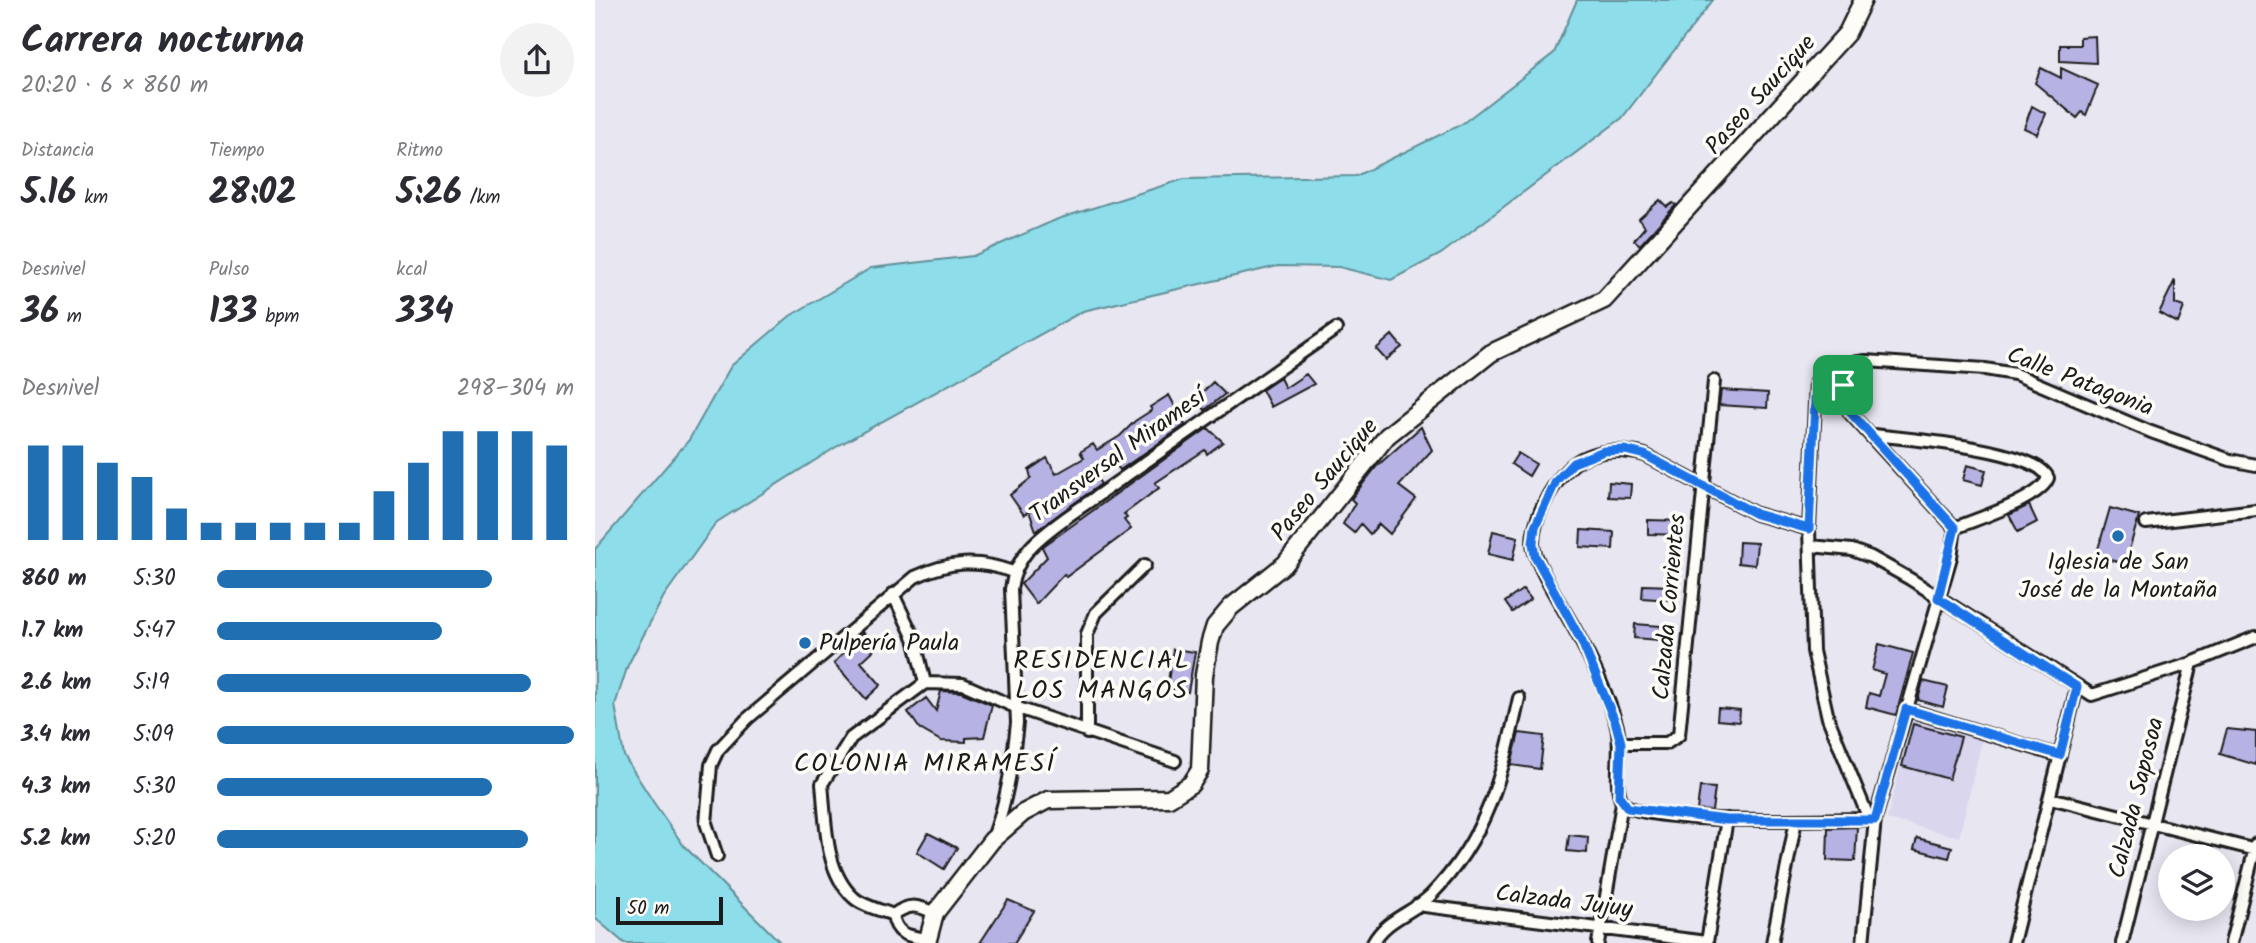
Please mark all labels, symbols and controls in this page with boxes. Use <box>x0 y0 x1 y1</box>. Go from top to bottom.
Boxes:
text: Carrera nocturna <box>21 12 304 72</box>
button: share <box>500 23 574 97</box>
street label: Paseo Saucique <box>1696 26 1826 164</box>
text: 20:20 · 6 × 860 m <box>21 68 208 104</box>
text: Distancia <box>21 136 94 166</box>
text: Tiempo <box>209 136 265 166</box>
text: Ritmo <box>396 136 443 166</box>
text: 5.16 <box>21 166 77 222</box>
text: 28:02 <box>209 166 297 222</box>
text: 5:26 <box>396 166 462 222</box>
text: km <box>77 183 108 213</box>
text: /km <box>462 183 500 213</box>
text: Desnivel <box>21 255 86 285</box>
text: Pulso <box>209 255 249 285</box>
text: kcal <box>396 255 427 285</box>
text: 36 <box>21 285 59 341</box>
text: 133 <box>209 285 258 341</box>
text: 334 <box>396 285 454 341</box>
text: m <box>59 302 82 332</box>
text: bpm <box>258 302 299 332</box>
street label: Calle Patagonia <box>2001 336 2159 428</box>
pin <box>1813 355 1873 415</box>
icon: arrive <box>1824 366 1862 404</box>
text: Desnivel <box>21 371 99 407</box>
text: 298–304 m <box>457 371 574 407</box>
street label: Transversal Miramesí <box>1021 376 1217 534</box>
street label: Paseo Saucique <box>1261 409 1389 551</box>
street label: Calzada Corrientes <box>1642 512 1698 702</box>
marker: Iglesia de San José de la Montaña <box>2110 528 2126 544</box>
place label: Iglesia de San José de la Montaña <box>2019 543 2217 610</box>
text: 860 m <box>21 561 87 597</box>
text: 5:30 <box>133 561 176 597</box>
text: 1.7 km <box>21 613 83 649</box>
text: 5:47 <box>133 613 174 649</box>
place label: Pulpería Paula <box>819 624 959 663</box>
marker: Pulpería Paula <box>797 635 813 651</box>
district label: RESIDENCIAL LOS MANGOS <box>1013 640 1191 712</box>
text: 2.6 km <box>21 665 91 701</box>
text: 5:19 <box>133 665 169 701</box>
street label: Calzada Saposoa <box>2098 713 2176 883</box>
text: 3.4 km <box>21 717 91 753</box>
text: 5:09 <box>133 717 174 753</box>
district label: COLONIA MIRAMESÍ <box>794 743 1058 785</box>
text: 4.3 km <box>21 769 91 805</box>
text: 5:30 <box>133 769 176 805</box>
text: 5.2 km <box>21 821 91 857</box>
text: 5:20 <box>133 821 176 857</box>
map controls <box>2158 844 2235 921</box>
button: layers <box>2158 844 2235 921</box>
street label: Calzada Jujuy <box>1493 874 1636 930</box>
scale bar <box>616 894 723 926</box>
text: 50 m <box>627 894 669 924</box>

